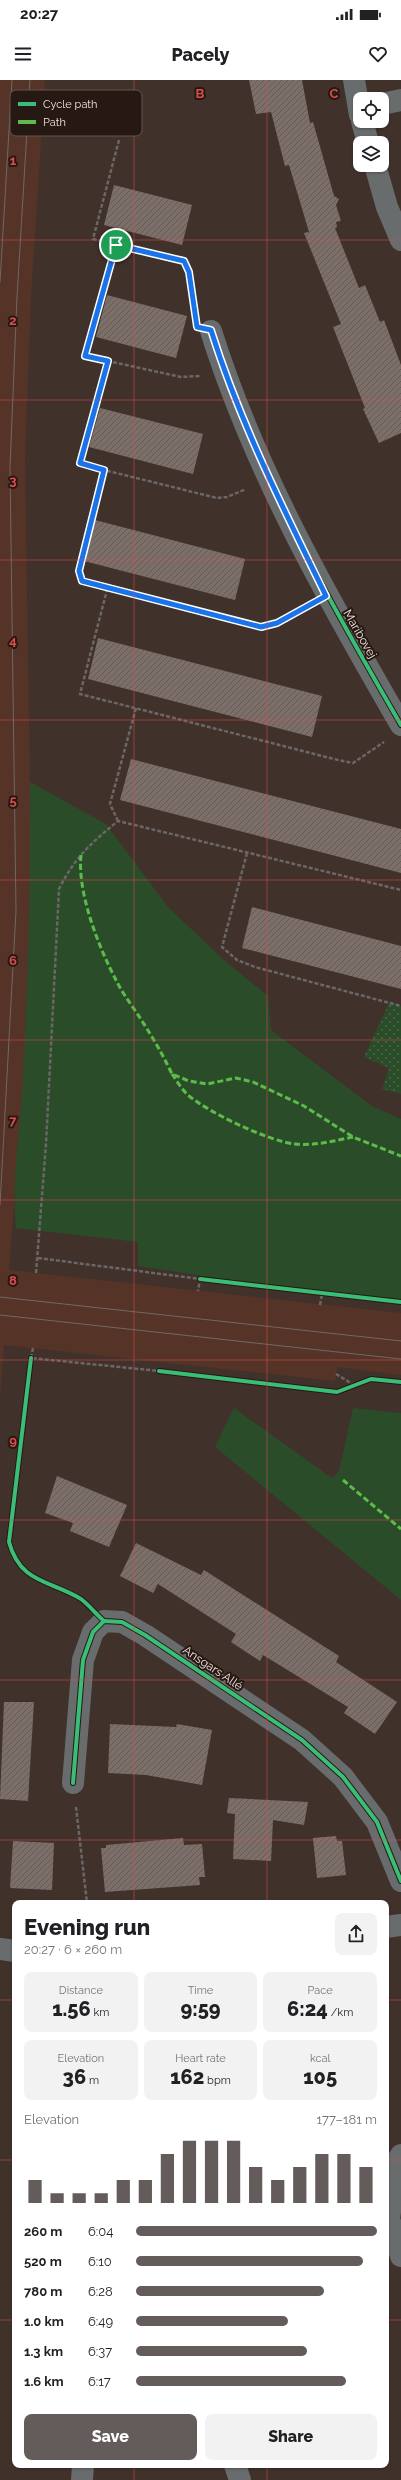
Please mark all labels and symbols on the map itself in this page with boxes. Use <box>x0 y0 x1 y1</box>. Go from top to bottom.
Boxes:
text: B <box>196 86 205 101</box>
text: C <box>330 86 339 101</box>
legend <box>10 90 142 136</box>
text: Cycle path <box>43 98 97 111</box>
text: Path <box>43 116 66 129</box>
text: 1 <box>10 153 17 168</box>
pin <box>99 228 133 262</box>
text: 2 <box>9 313 17 328</box>
text: 3 <box>9 473 17 488</box>
street label: Maribovej <box>340 607 380 661</box>
text: 4 <box>9 633 17 648</box>
text: 5 <box>9 793 17 808</box>
text: 6 <box>9 953 17 968</box>
text: 7 <box>9 1113 17 1128</box>
text: 8 <box>9 1273 17 1288</box>
text: 9 <box>9 1433 17 1448</box>
street label: Ansgars Allé <box>180 1643 246 1693</box>

